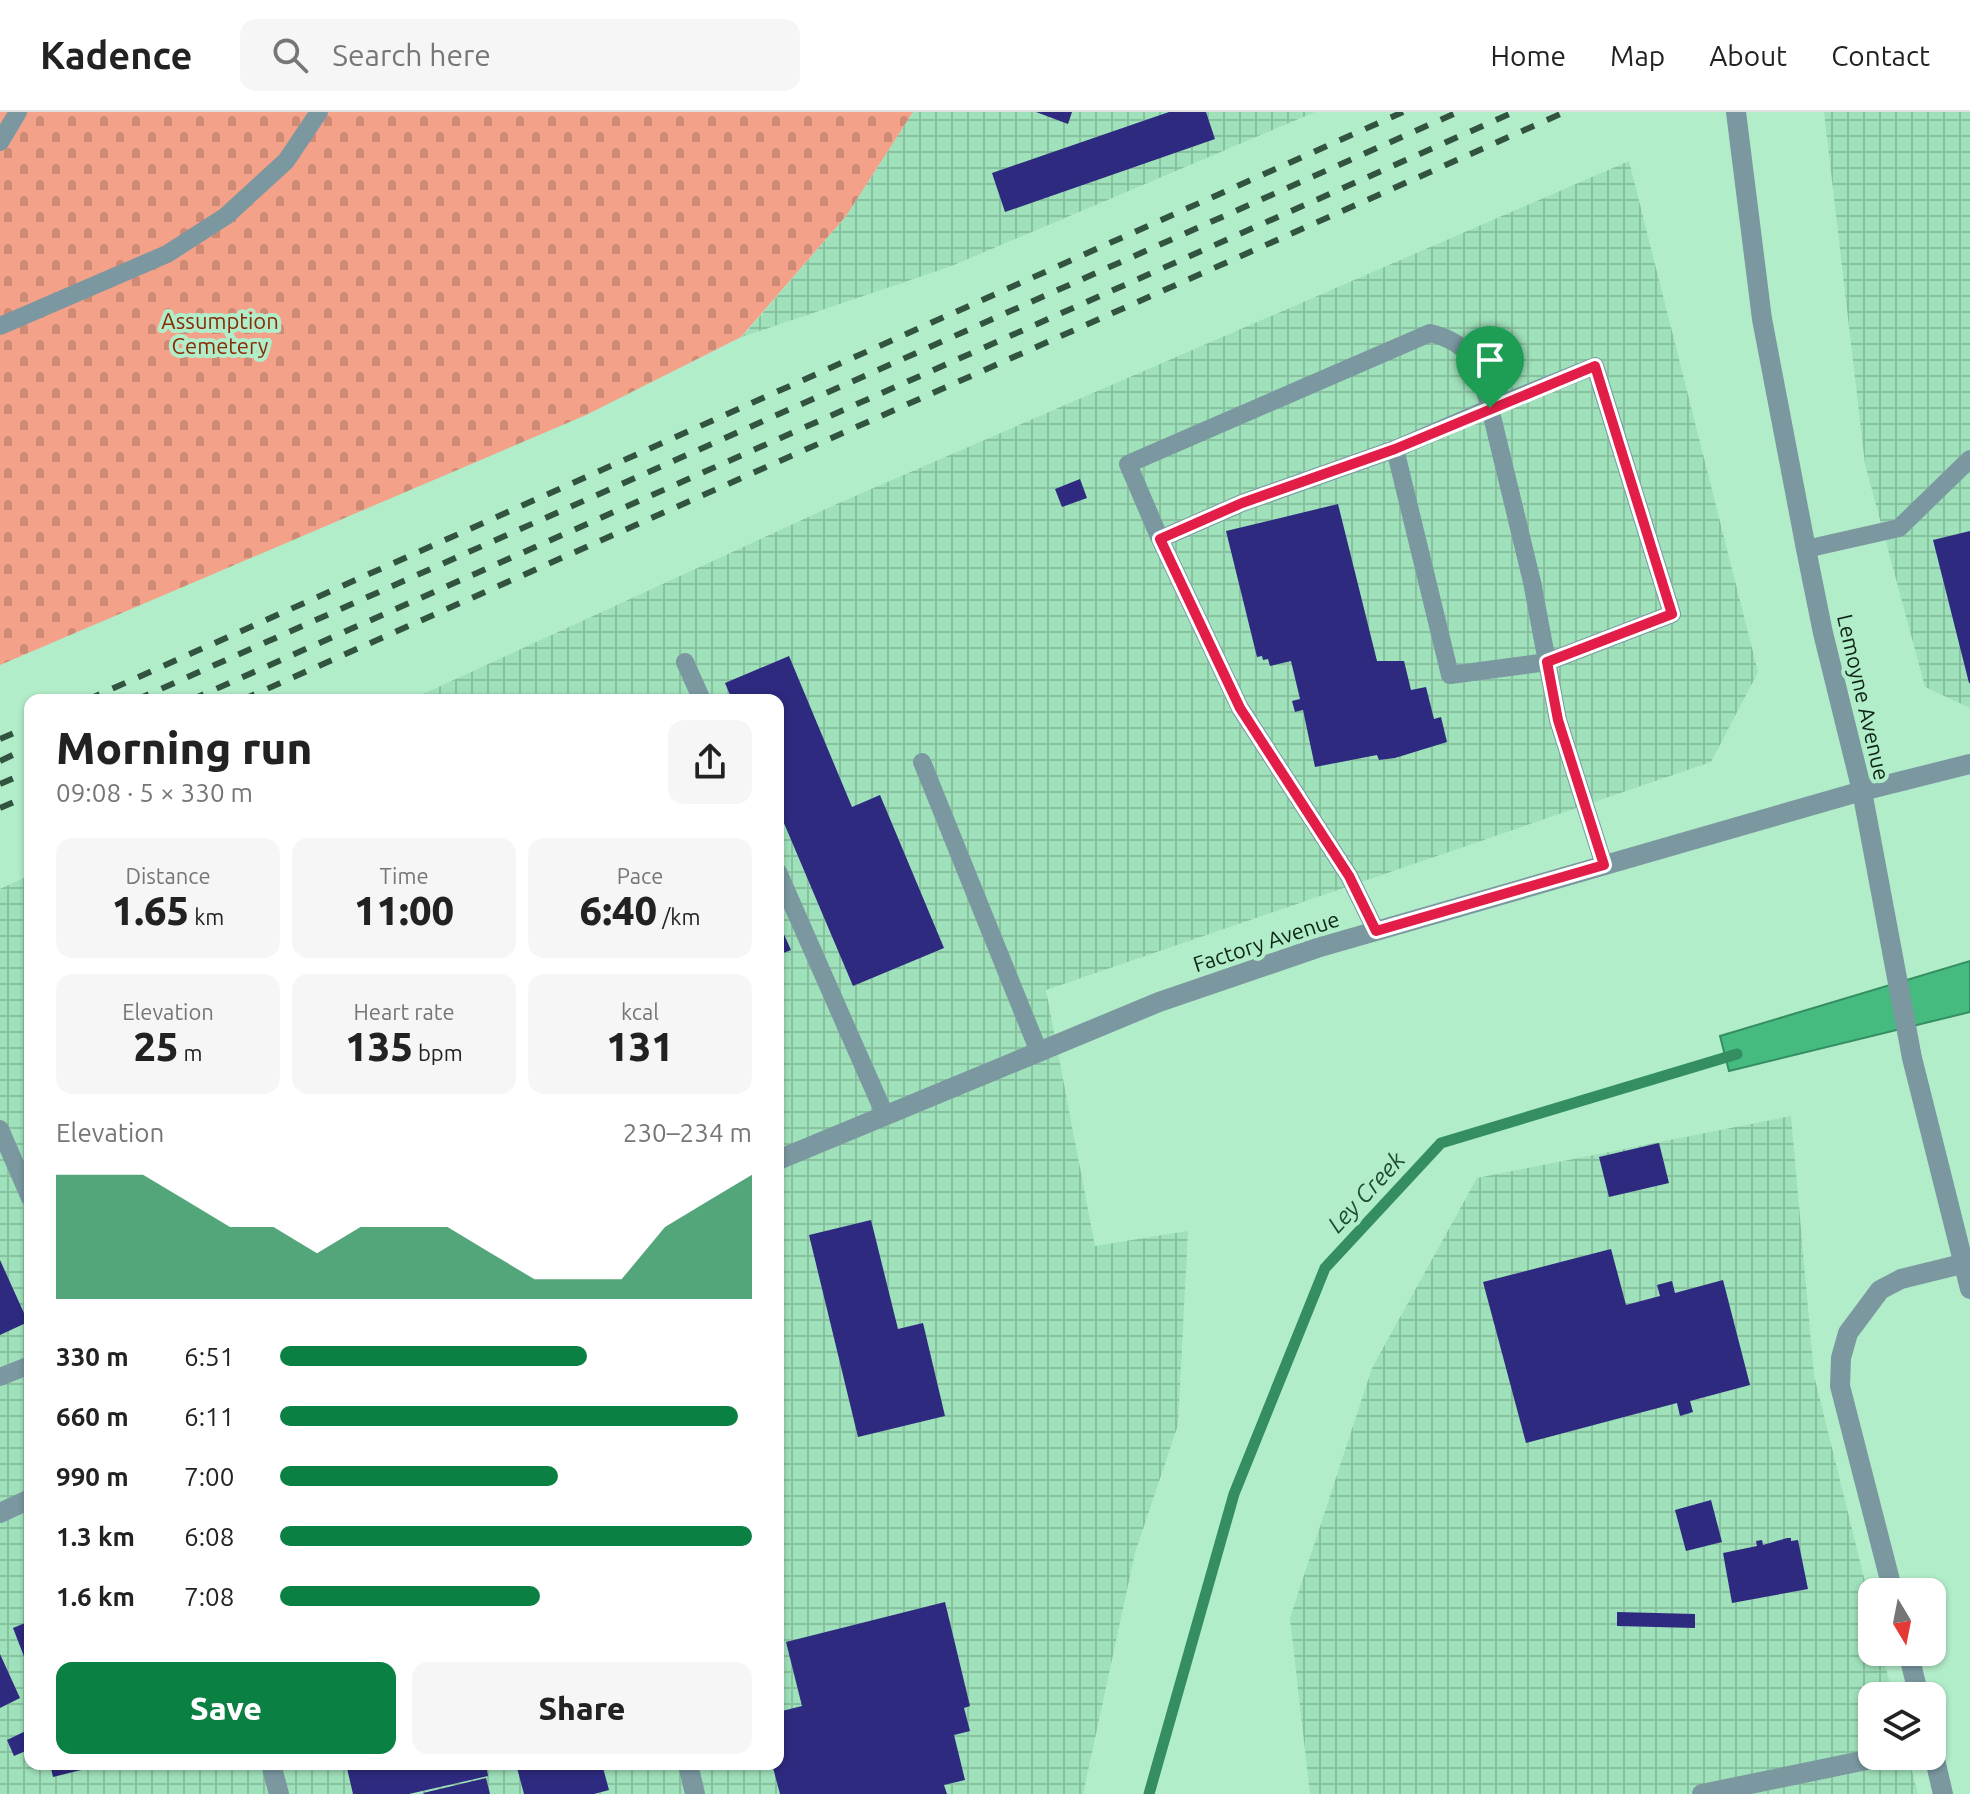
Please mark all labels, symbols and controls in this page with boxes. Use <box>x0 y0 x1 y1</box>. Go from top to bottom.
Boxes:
search box <box>240 19 800 91</box>
icon: search <box>268 33 312 77</box>
text: Kadence <box>40 34 192 76</box>
text: Search here <box>332 38 491 72</box>
text: Home <box>1491 40 1566 71</box>
text: Map <box>1610 40 1665 71</box>
text: About <box>1709 40 1787 71</box>
text: Contact <box>1831 40 1930 71</box>
park label: Assumption Cemetery <box>161 308 279 358</box>
pin <box>1456 326 1524 408</box>
icon: arrive <box>1468 338 1512 382</box>
street label: Lemoyne Avenue <box>1833 612 1895 782</box>
button: share <box>668 720 752 804</box>
text: Morning run <box>56 723 312 772</box>
text: 09:08 · 5 × 330 m <box>56 778 253 807</box>
text: Distance <box>125 863 211 888</box>
text: Time <box>379 863 429 888</box>
text: Pace <box>617 863 663 888</box>
text: 1.65 <box>112 888 189 933</box>
text: 11:00 <box>354 888 454 933</box>
text: 6:40 <box>580 888 657 933</box>
text: km <box>189 904 224 929</box>
text: /km <box>657 904 700 929</box>
street label: Factory Avenue <box>1190 906 1342 976</box>
text: Elevation <box>122 999 214 1024</box>
text: Heart rate <box>353 999 455 1024</box>
text: kcal <box>621 999 659 1024</box>
text: 25 <box>133 1024 179 1069</box>
text: 135 <box>345 1024 413 1069</box>
text: 131 <box>606 1024 674 1069</box>
text: m <box>179 1040 203 1065</box>
text: bpm <box>413 1040 463 1065</box>
text: Elevation <box>56 1118 164 1147</box>
text: 230–234 m <box>623 1118 752 1147</box>
water label: Ley Creek <box>1322 1146 1411 1238</box>
text: 330 m <box>56 1342 129 1371</box>
text: 6:51 <box>184 1342 234 1371</box>
text: 660 m <box>56 1402 129 1431</box>
text: 6:11 <box>184 1402 234 1431</box>
text: 990 m <box>56 1462 129 1491</box>
text: 7:00 <box>184 1462 234 1491</box>
text: 1.3 km <box>56 1522 135 1551</box>
text: 6:08 <box>184 1522 234 1551</box>
north arrow <box>1858 1578 1946 1666</box>
map controls <box>1858 1578 1946 1770</box>
text: 1.6 km <box>56 1582 135 1611</box>
text: 7:08 <box>184 1582 234 1611</box>
button: Save <box>56 1662 396 1754</box>
button: Share <box>412 1662 752 1754</box>
button: layers <box>1858 1682 1946 1770</box>

